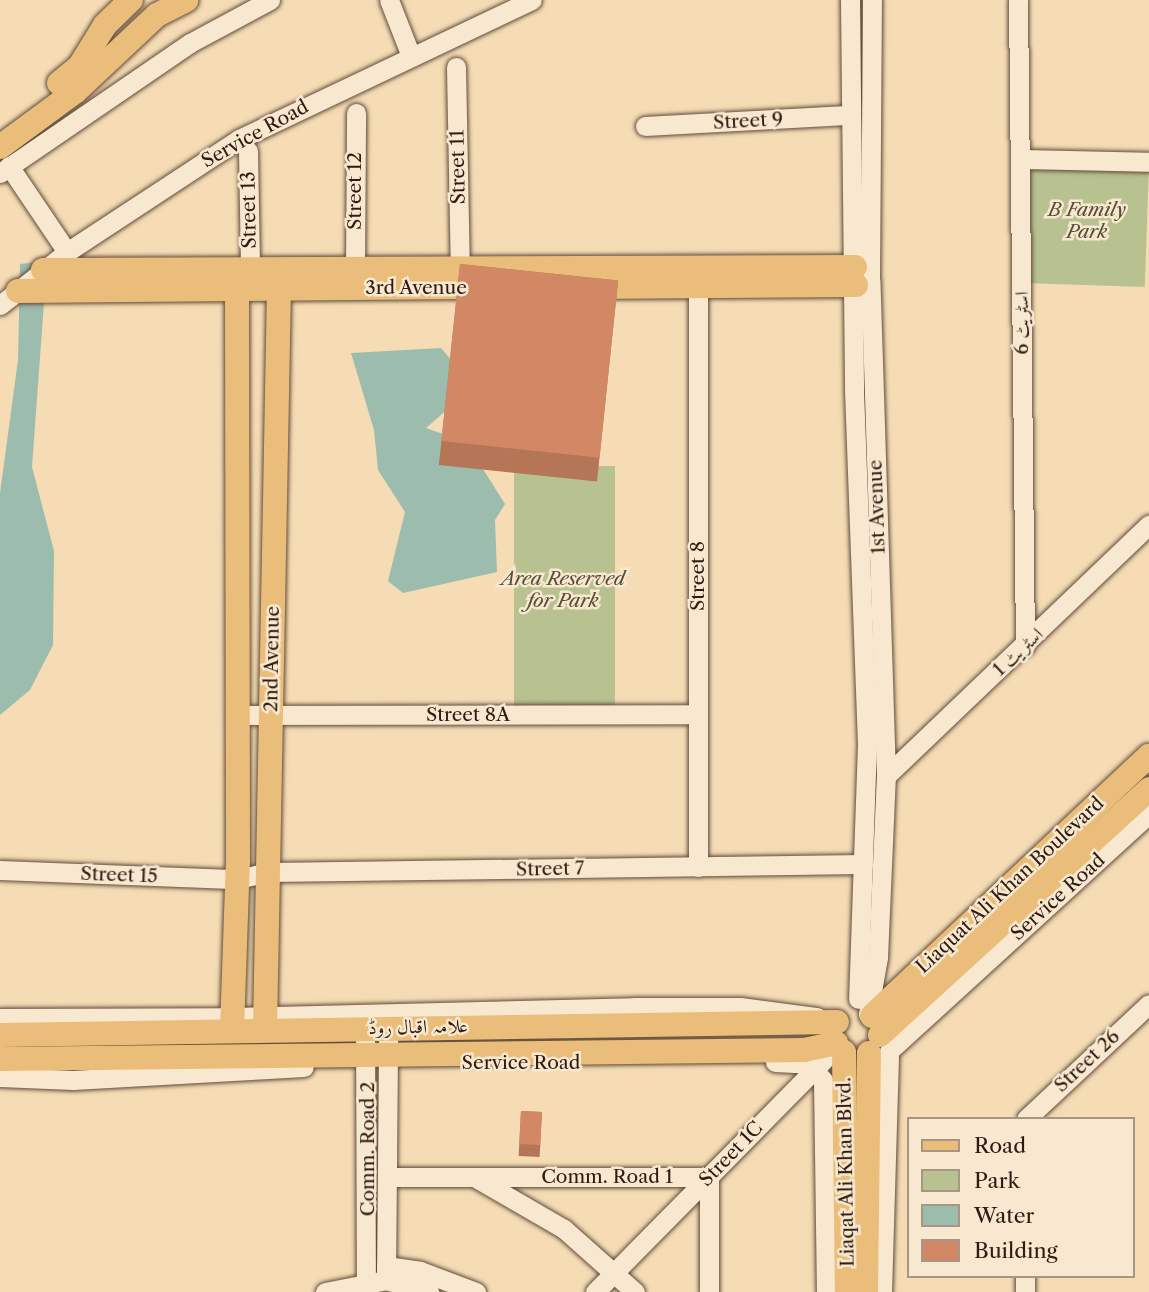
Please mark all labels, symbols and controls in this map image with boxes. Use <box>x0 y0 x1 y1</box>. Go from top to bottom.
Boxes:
street label: Service Road <box>198 95 312 173</box>
street label: Street 9 <box>712 108 784 134</box>
street label: Street 11 <box>446 129 470 205</box>
street label: Street 12 <box>344 152 366 230</box>
street label: Street 13 <box>237 171 261 249</box>
park label: B Family Park <box>1048 199 1126 243</box>
street label: 3rd Avenue <box>365 277 467 299</box>
street label: اسٹریٹ 6 <box>1011 291 1033 355</box>
street label: 1st Avenue <box>864 459 890 555</box>
street label: Street 8 <box>687 541 709 611</box>
park label: Area Reserved for Park <box>501 568 625 612</box>
street label: 2nd Avenue <box>260 605 284 713</box>
street label: اسٹریٹ 1 <box>988 623 1048 681</box>
street label: Street 8A <box>426 704 510 726</box>
street label: Liaquat Ali Khan Boulevard <box>911 792 1109 978</box>
street label: Service Road <box>1006 849 1110 945</box>
street label: Street 7 <box>516 857 584 881</box>
street label: Street 15 <box>80 862 158 888</box>
street label: علامہ اقبال روڈ <box>368 1015 468 1039</box>
street label: Street 26 <box>1050 1025 1124 1097</box>
street label: Service Road <box>462 1052 580 1074</box>
street label: Liaqat Ali Khan Blvd. <box>833 1076 859 1268</box>
street label: Comm. Road 2 <box>357 1082 379 1216</box>
street label: Street 1C <box>694 1117 768 1191</box>
legend <box>908 1117 1135 1278</box>
text: Road <box>974 1133 1026 1158</box>
street label: Comm. Road 1 <box>541 1166 673 1188</box>
text: Park <box>974 1168 1020 1193</box>
text: Water <box>974 1203 1034 1228</box>
text: Building <box>974 1238 1058 1263</box>

